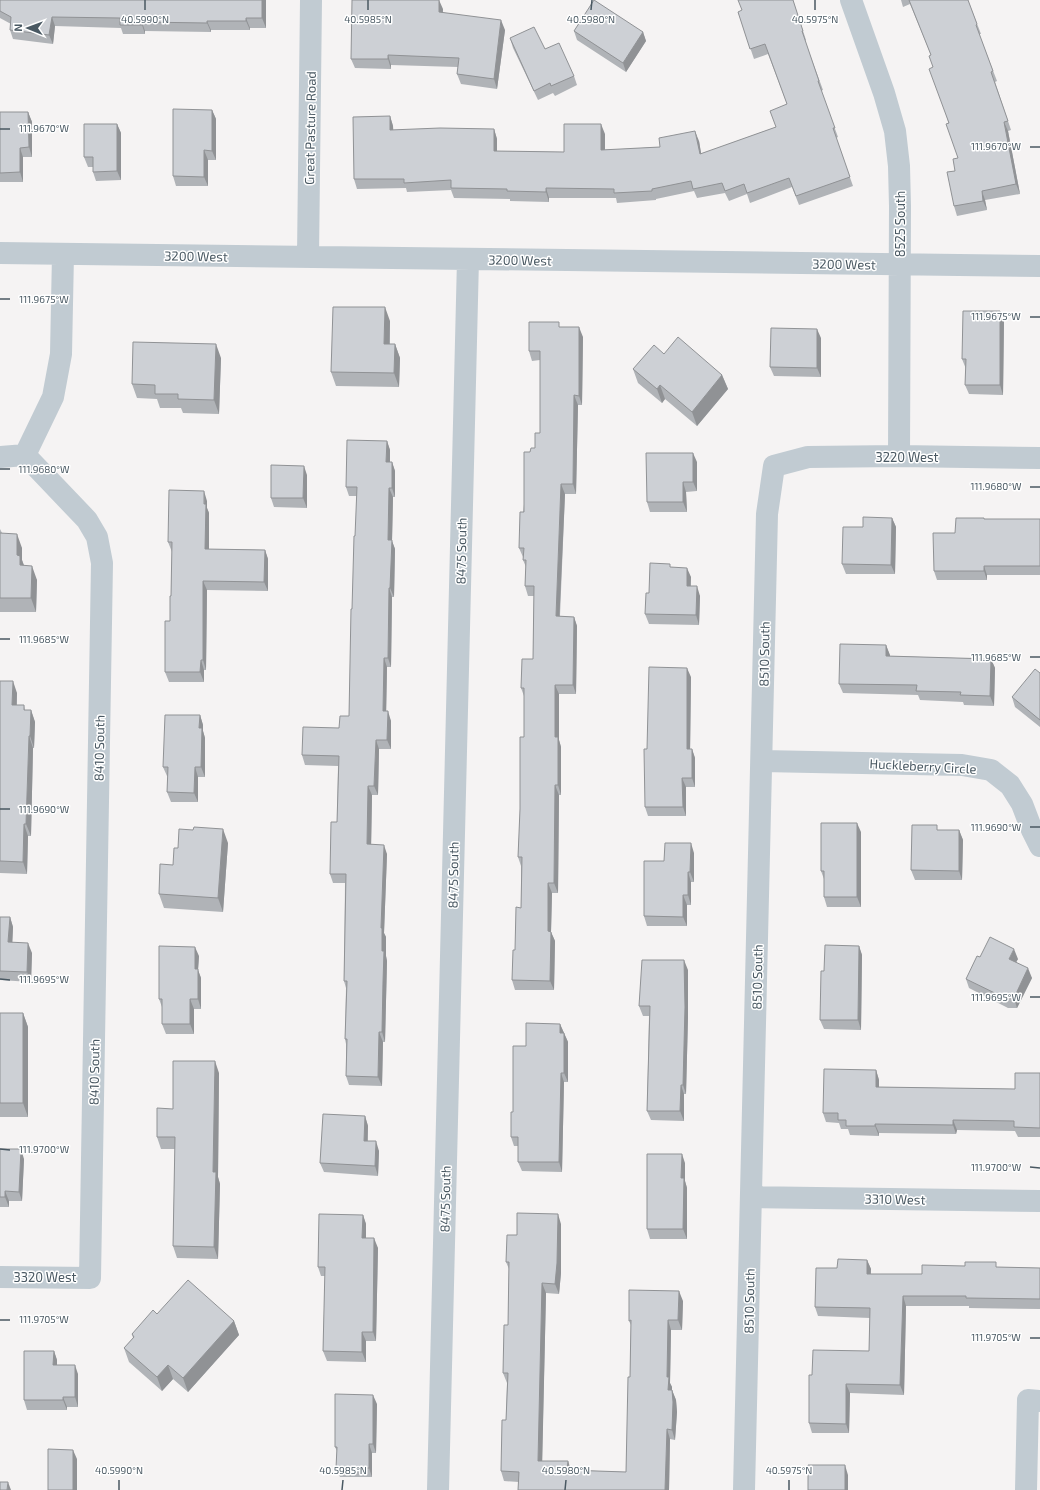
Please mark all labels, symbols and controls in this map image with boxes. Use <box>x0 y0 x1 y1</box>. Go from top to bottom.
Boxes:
north arrow <box>8 8 48 48</box>
text: 40.5990°N <box>121 13 169 25</box>
text: 40.5985°N <box>344 13 392 25</box>
text: 40.5980°N <box>567 13 615 25</box>
text: 40.5975°N <box>792 13 838 25</box>
text: N <box>11 24 24 32</box>
street label: Great Pasture Road <box>301 71 319 185</box>
text: 111.9670°W <box>19 122 69 134</box>
text: 111.9670°W <box>971 140 1021 152</box>
street label: 8525 South <box>892 191 908 257</box>
street label: 3200 West <box>164 247 228 265</box>
street label: 3200 West <box>488 251 552 269</box>
street label: 3200 West <box>812 255 876 273</box>
text: 111.9675°W <box>19 293 69 305</box>
text: 111.9675°W <box>971 310 1021 322</box>
street label: 3220 West <box>875 449 939 465</box>
text: 111.9680°W <box>19 463 70 475</box>
text: 111.9680°W <box>971 480 1022 492</box>
street label: 8475 South <box>452 517 470 585</box>
street label: 8510 South <box>755 621 773 687</box>
text: 111.9685°W <box>19 633 70 645</box>
text: 111.9685°W <box>971 651 1022 663</box>
street label: 8410 South <box>90 715 108 781</box>
street label: Huckleberry Circle <box>869 755 977 777</box>
text: 111.9690°W <box>19 803 70 815</box>
text: 111.9690°W <box>971 821 1022 833</box>
street label: 8475 South <box>444 841 462 909</box>
street label: 8510 South <box>748 944 766 1010</box>
text: 111.9695°W <box>19 973 69 985</box>
text: 111.9695°W <box>971 991 1021 1003</box>
street label: 8410 South <box>85 1039 103 1105</box>
text: 111.9700°W <box>19 1143 70 1155</box>
text: 111.9700°W <box>971 1161 1022 1173</box>
street label: 8475 South <box>436 1165 454 1233</box>
street label: 3310 West <box>864 1190 926 1208</box>
street label: 8510 South <box>740 1268 758 1334</box>
street label: 3320 West <box>14 1269 77 1285</box>
text: 111.9705°W <box>19 1313 69 1325</box>
text: 111.9705°W <box>971 1331 1021 1343</box>
text: 40.5990°N <box>95 1464 143 1476</box>
text: 40.5985°N <box>319 1464 367 1476</box>
text: 40.5980°N <box>542 1464 590 1476</box>
text: 40.5975°N <box>766 1464 812 1476</box>

